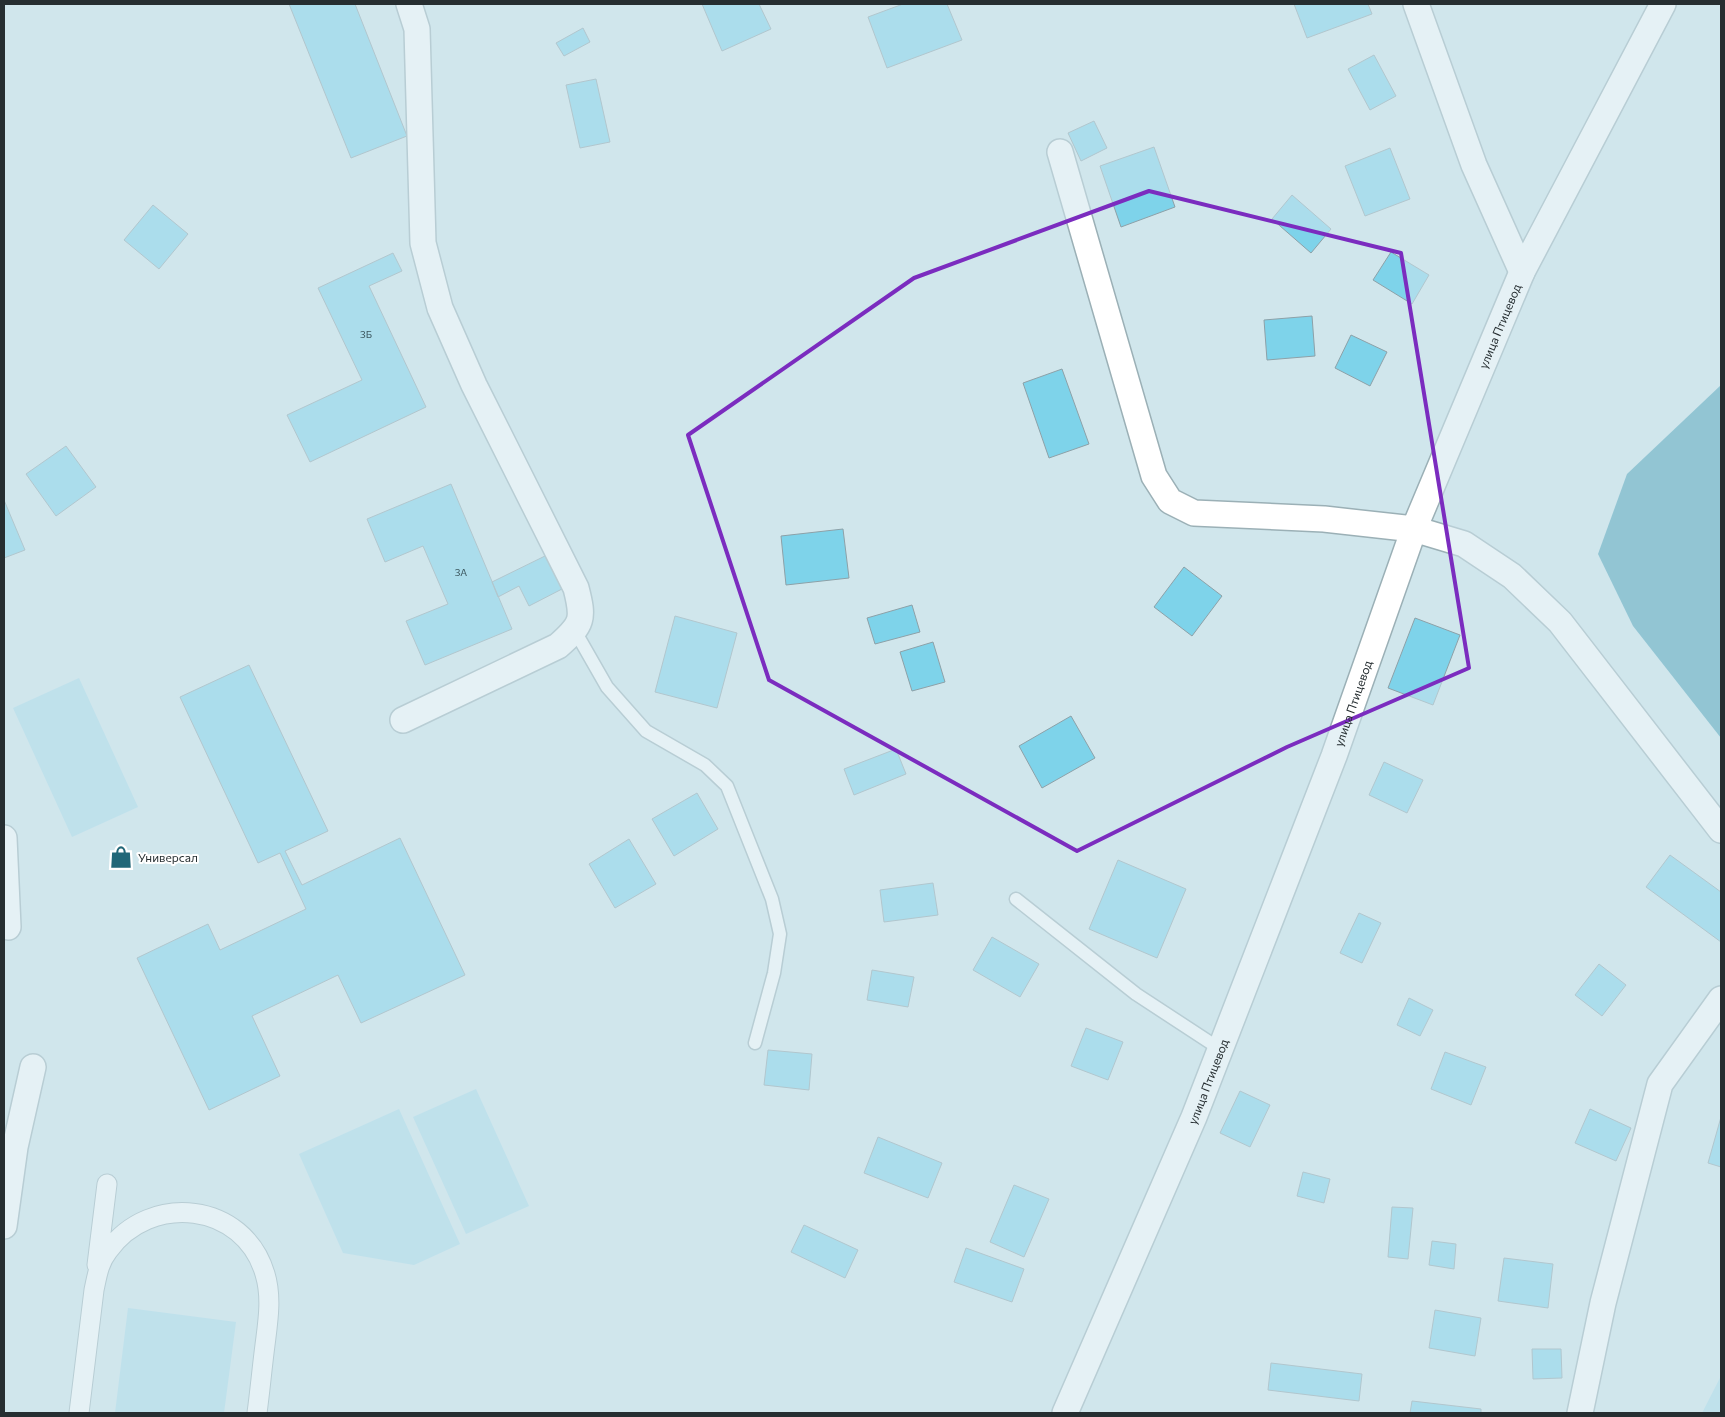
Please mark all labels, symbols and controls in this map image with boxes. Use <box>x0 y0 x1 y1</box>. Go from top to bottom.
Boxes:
street label: улица Птицевод <box>1475 282 1523 370</box>
house number: 3Б <box>360 328 372 340</box>
house number: 3А <box>455 566 467 578</box>
street label: улица Птицевод <box>1331 658 1374 748</box>
shop icon: Универсал <box>108 844 134 870</box>
place label: Универсал <box>138 850 198 864</box>
street label: улица Птицевод <box>1185 1037 1231 1126</box>

